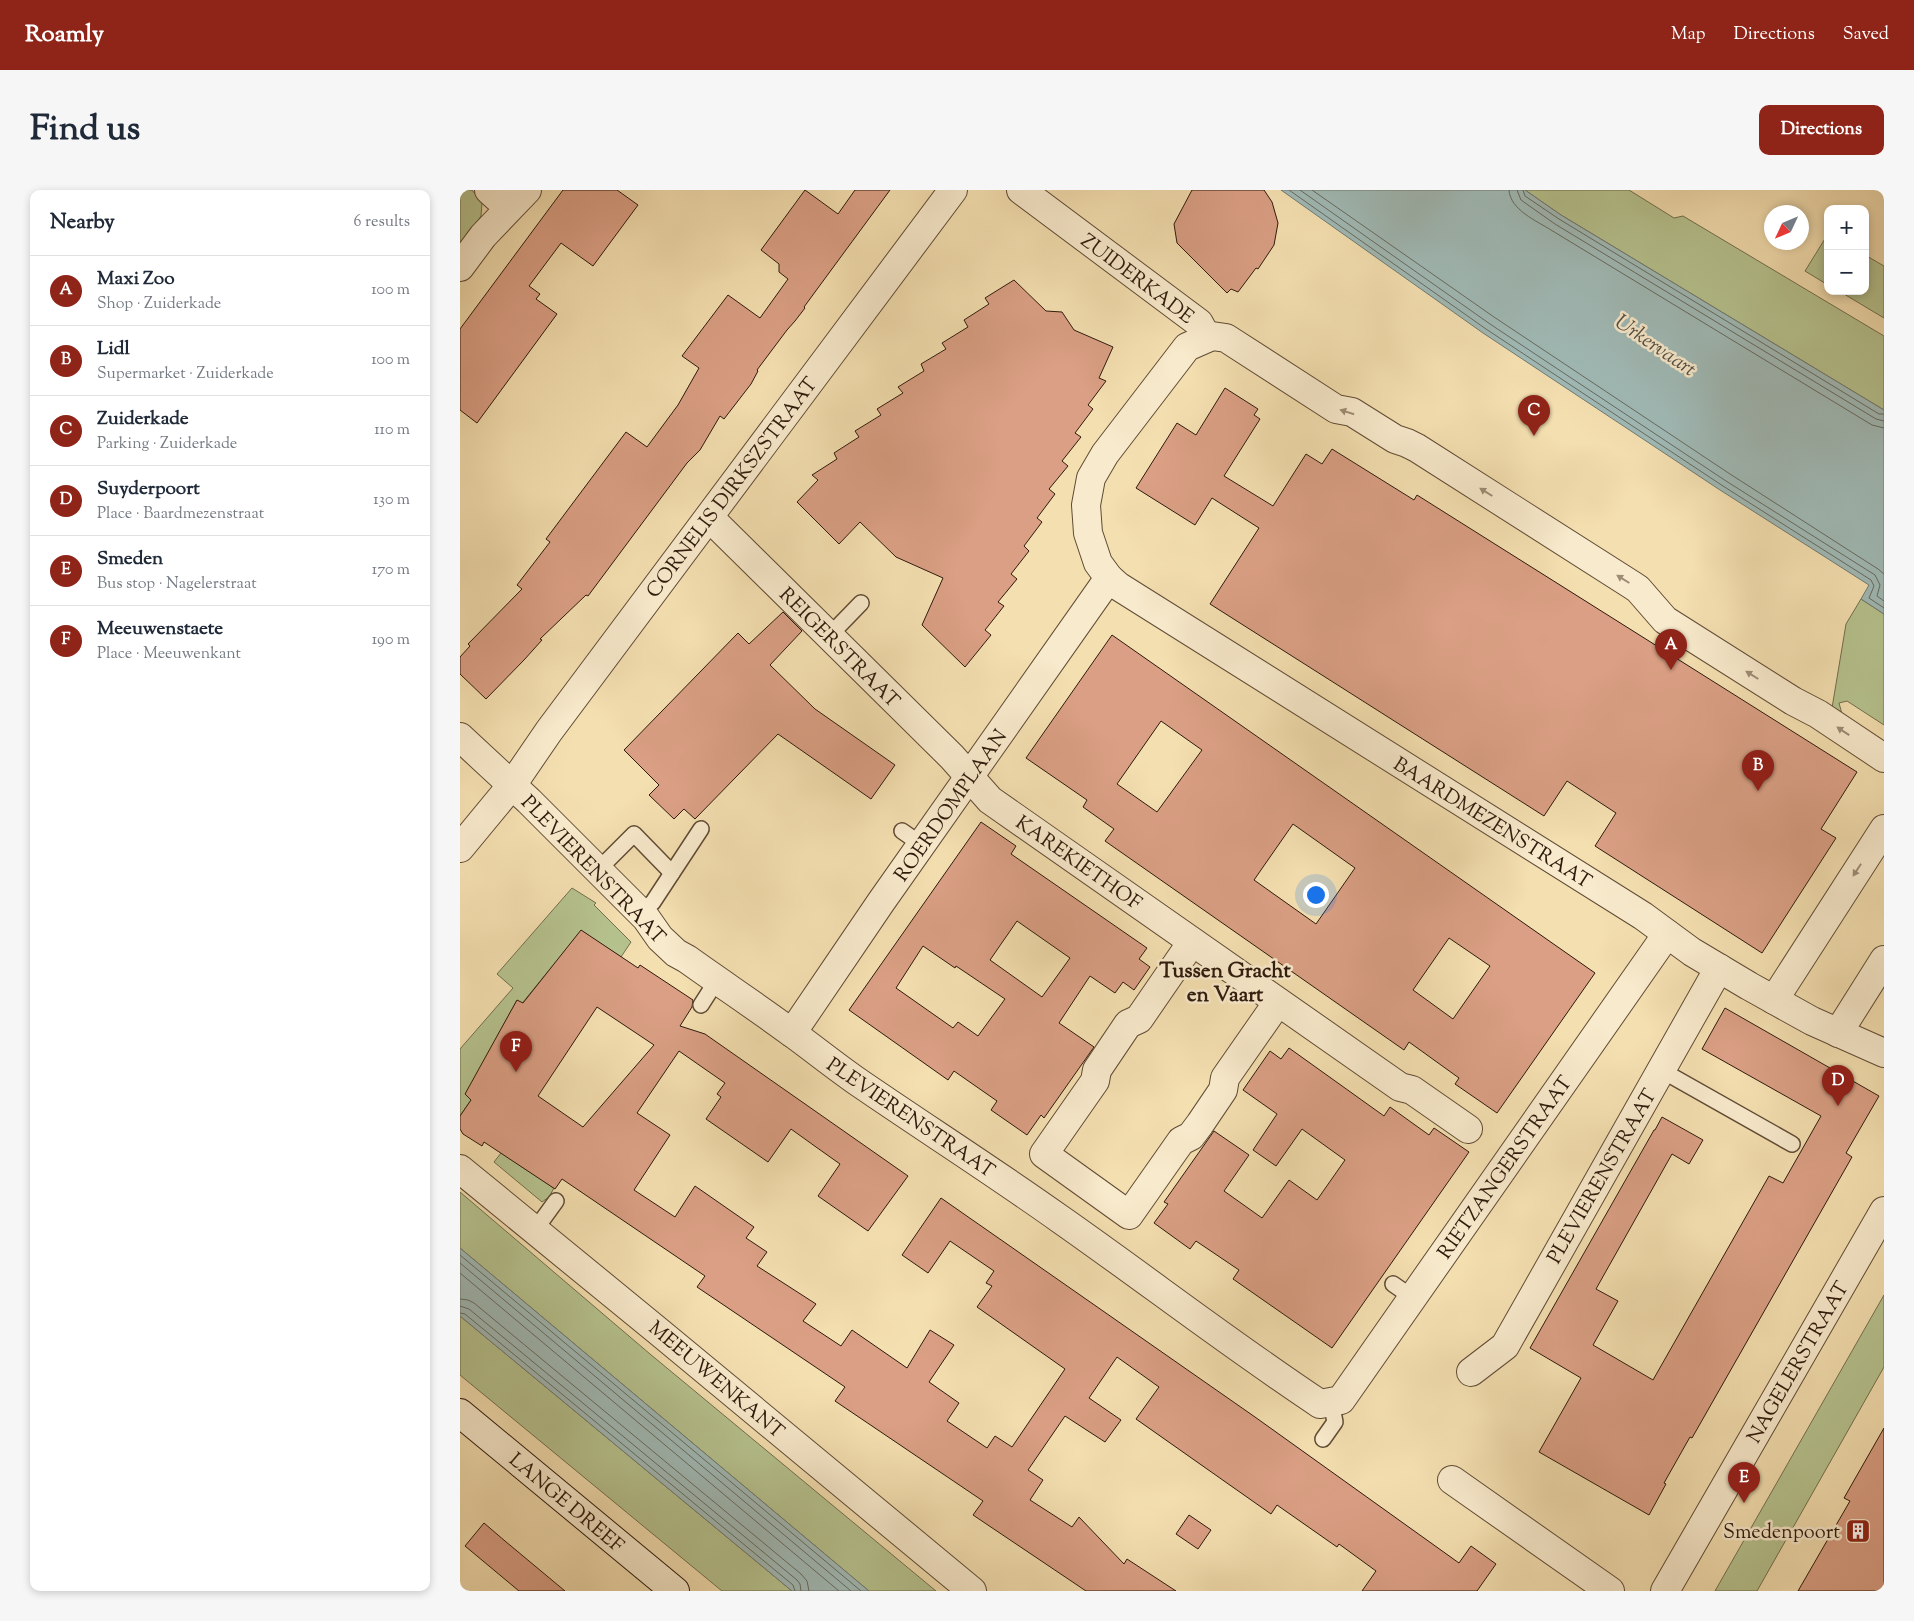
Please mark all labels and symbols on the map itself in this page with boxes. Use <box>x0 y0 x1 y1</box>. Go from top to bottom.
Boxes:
north arrow <box>1764 205 1809 250</box>
street label: ZUIDERKADE <box>1074 228 1199 332</box>
water label: Urkervaart <box>1608 308 1702 385</box>
street label: CORNELIS DIRKSZSTRAAT <box>640 372 826 605</box>
pin: C <box>1518 395 1550 436</box>
one-way arrow <box>1339 408 1354 415</box>
one-way arrow <box>1479 487 1492 496</box>
one-way arrow <box>1616 574 1629 583</box>
street label: REIGERSTRAAT <box>771 582 905 716</box>
pin: A <box>1655 629 1687 670</box>
one-way arrow <box>1746 670 1759 680</box>
street label: ROERDOMPLAAN <box>889 724 1016 888</box>
one-way arrow <box>1836 726 1850 736</box>
pin: B <box>1742 750 1774 791</box>
street label: BAARDMEZENSTRAAT <box>1387 751 1597 897</box>
street label: PLEVIERENSTRAAT <box>513 790 671 952</box>
street label: KAREKIETHOF <box>1009 810 1147 918</box>
one-way arrow <box>1853 863 1862 876</box>
your location <box>1303 882 1329 908</box>
district label: Tussen Gracht en Vaart <box>1159 957 1291 1011</box>
pin: F <box>500 1031 532 1072</box>
street label: PLEVIERENSTRAAT <box>820 1052 1000 1186</box>
pin: D <box>1822 1065 1854 1106</box>
street label: RIETZANGERSTRAAT <box>1432 1071 1580 1266</box>
street label: PLEVIERENSTRAAT <box>1541 1084 1665 1270</box>
street label: NAGELERSTRAAT <box>1741 1277 1857 1450</box>
street label: MEEUWENKANT <box>641 1315 790 1447</box>
street label: LANGE DREEF <box>502 1447 629 1561</box>
pin: E <box>1728 1462 1760 1503</box>
building icon: Smedenpoort <box>1845 1518 1871 1544</box>
place label: Smedenpoort <box>1723 1519 1840 1548</box>

